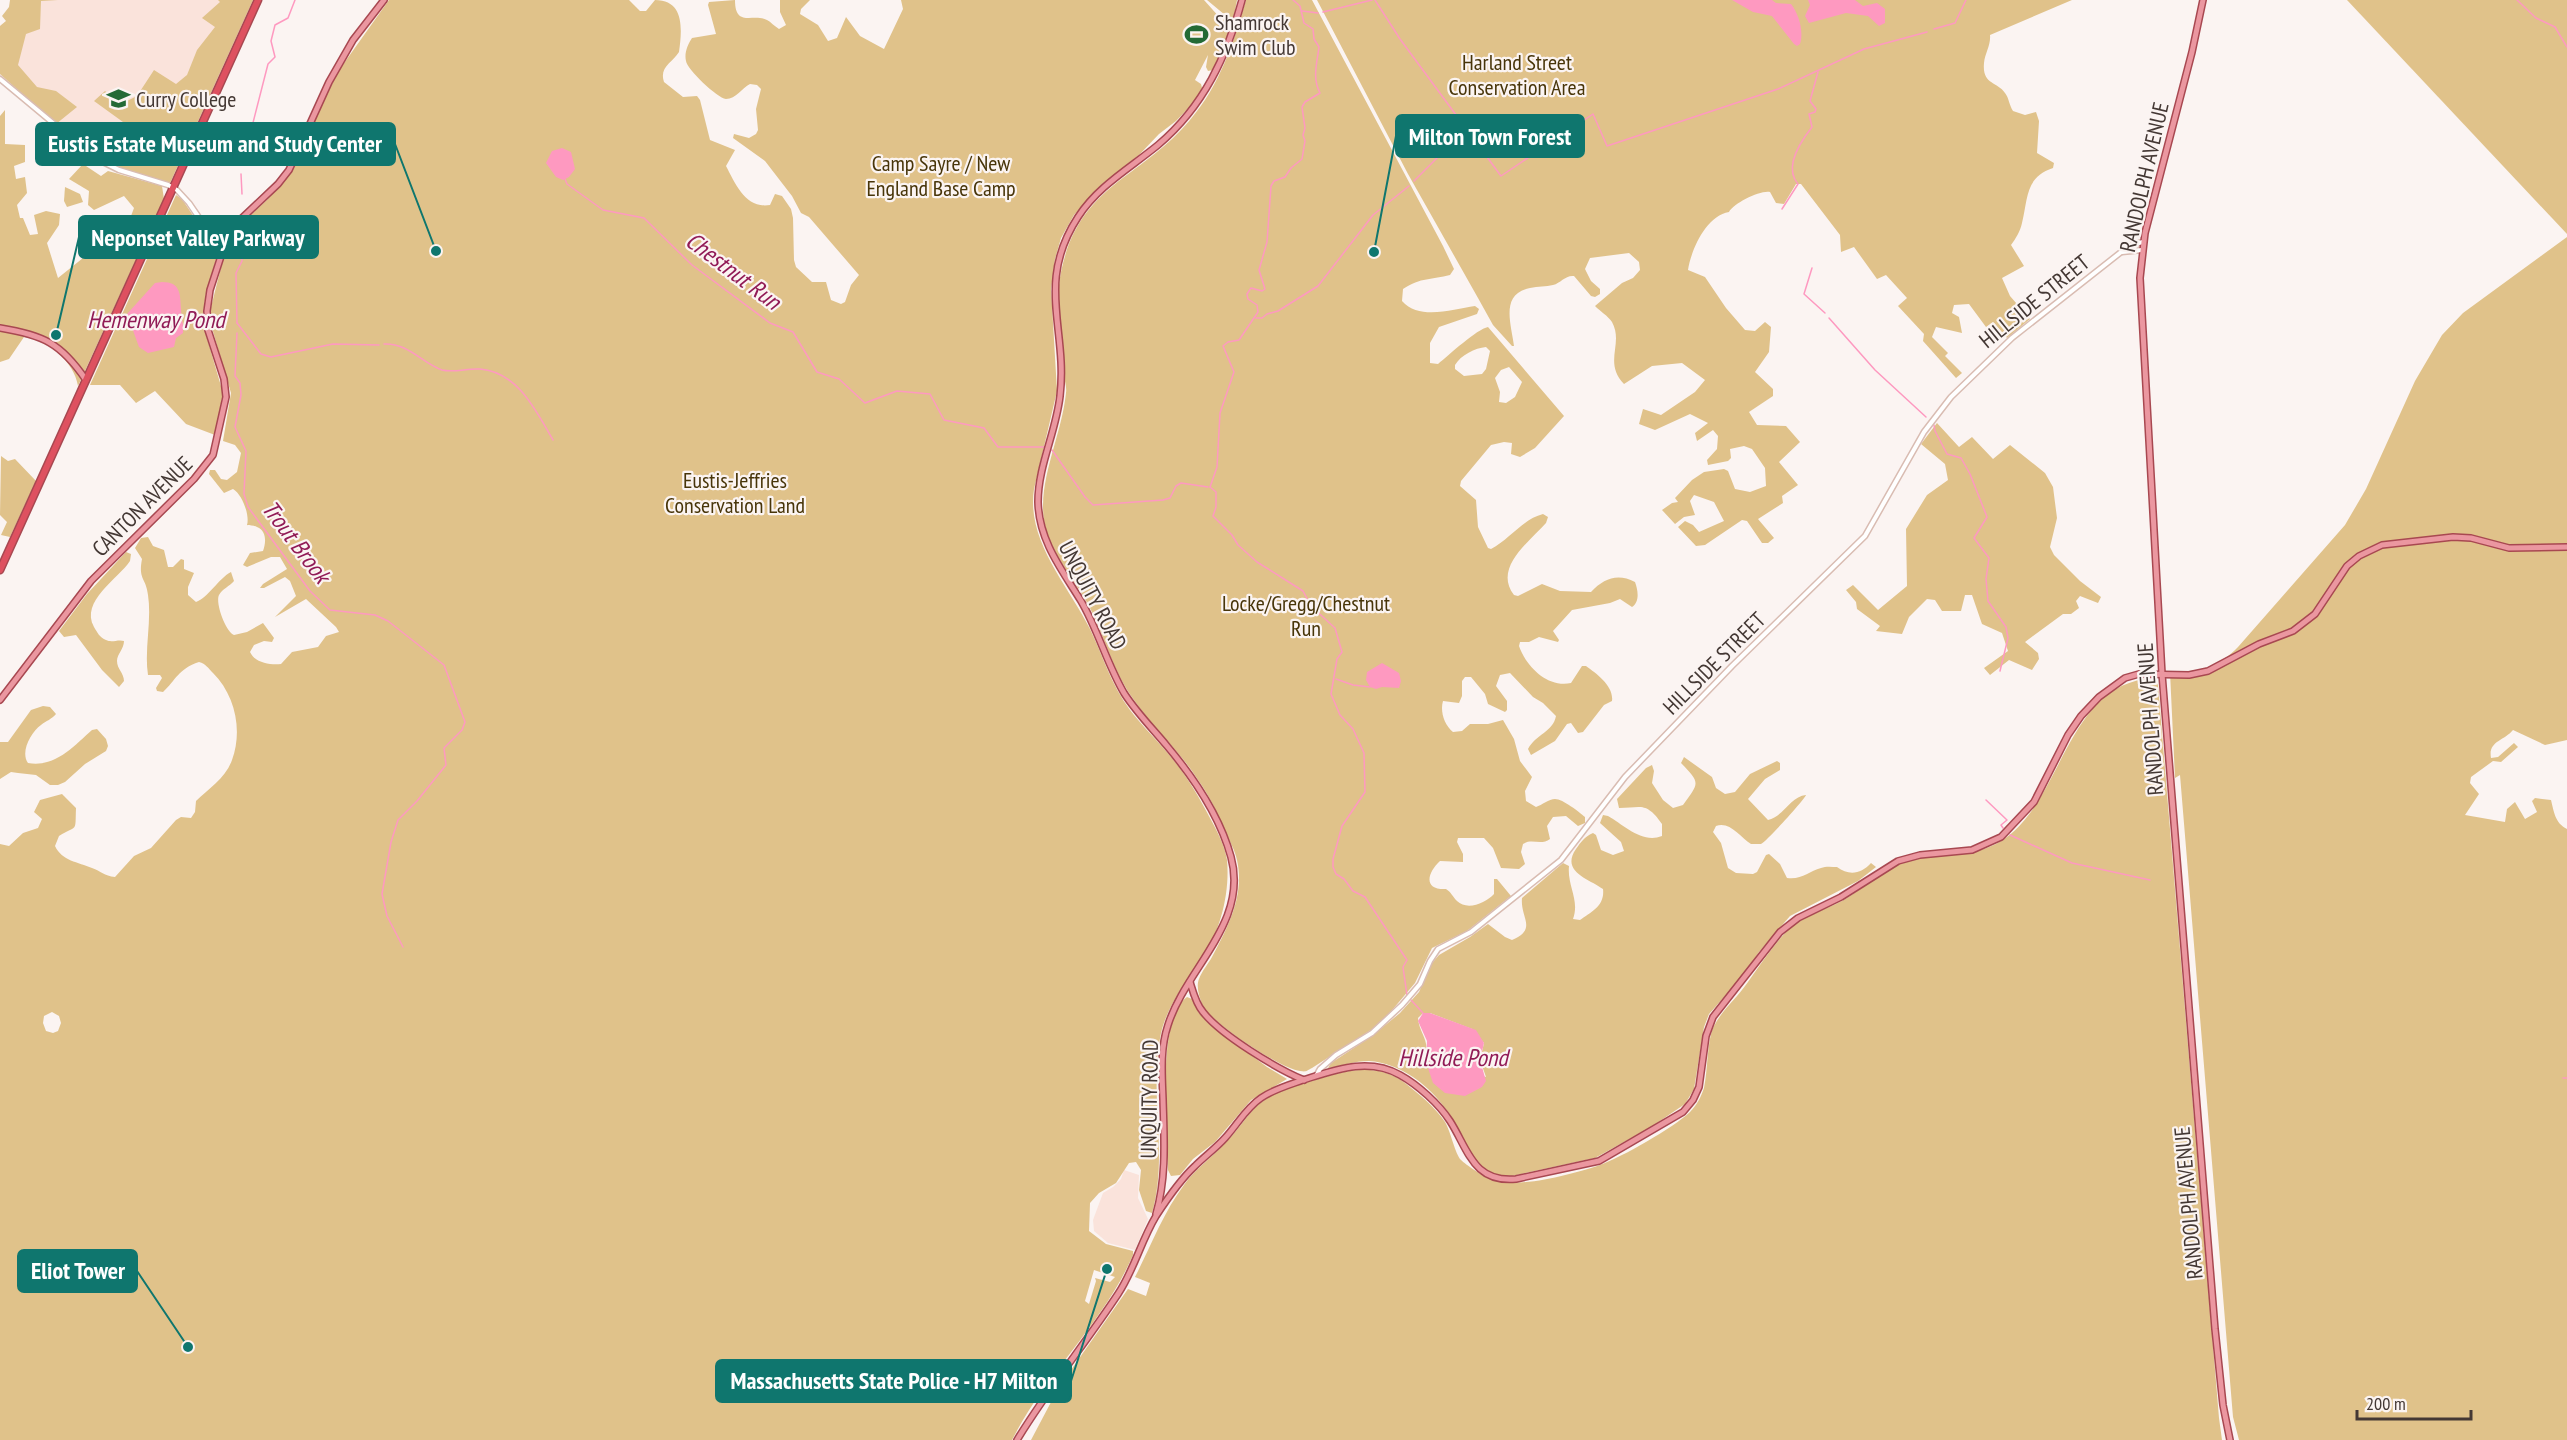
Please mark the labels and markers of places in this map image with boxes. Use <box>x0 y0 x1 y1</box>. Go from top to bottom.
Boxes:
place label: Shamrock Swim Club <box>1215 8 1295 61</box>
sports icon: Shamrock Swim Club <box>1184 22 1210 48</box>
place label: Curry College <box>136 85 236 113</box>
school or university icon: Curry College <box>105 86 131 112</box>
callout: Milton Town Forest <box>1396 115 1584 157</box>
callout: Eustis Estate Museum and Study Center <box>36 123 395 165</box>
callout: Neponset Valley Parkway <box>79 216 318 258</box>
callout: Eliot Tower <box>18 1250 137 1292</box>
callout: Massachusetts State Police - H7 Milton <box>716 1360 1071 1402</box>

